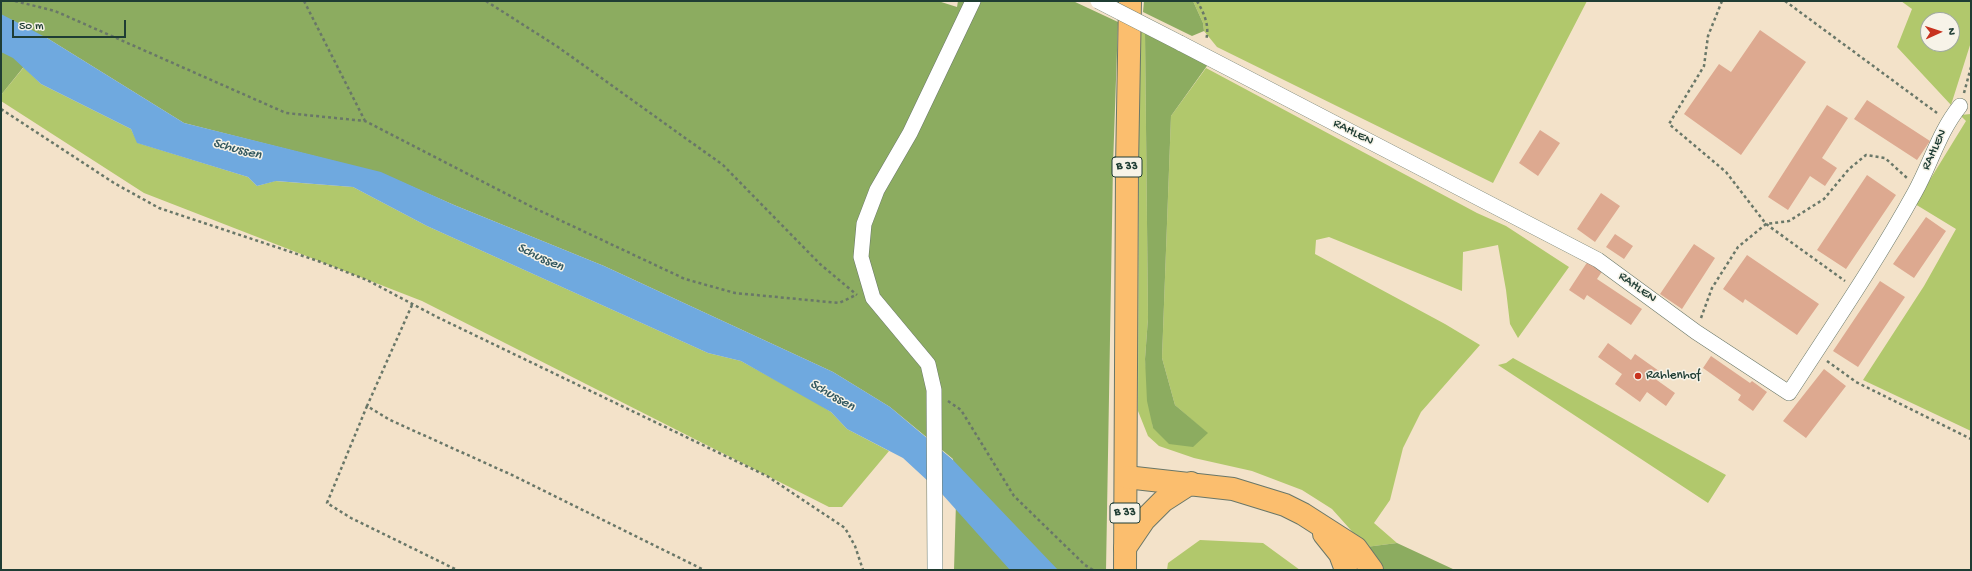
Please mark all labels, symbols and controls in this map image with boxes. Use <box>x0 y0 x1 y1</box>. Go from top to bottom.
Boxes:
scale bar <box>14 12 128 38</box>
north arrow <box>1920 12 1960 52</box>
text: 50 m <box>19 20 44 34</box>
text: N <box>1945 28 1957 35</box>
street label: RAHLEN <box>1330 116 1376 150</box>
street label: RAHLEN <box>1919 127 1951 173</box>
water label: Schussen <box>211 135 263 165</box>
road number: B 33 <box>1112 157 1142 177</box>
water label: Schussen <box>514 240 566 276</box>
street label: RAHLEN <box>1615 269 1659 307</box>
place label: Rahlenhof <box>1646 368 1700 384</box>
marker: Rahlenhof <box>1633 371 1643 381</box>
water label: Schussen <box>806 376 858 416</box>
road number: B 33 <box>1110 503 1140 523</box>

